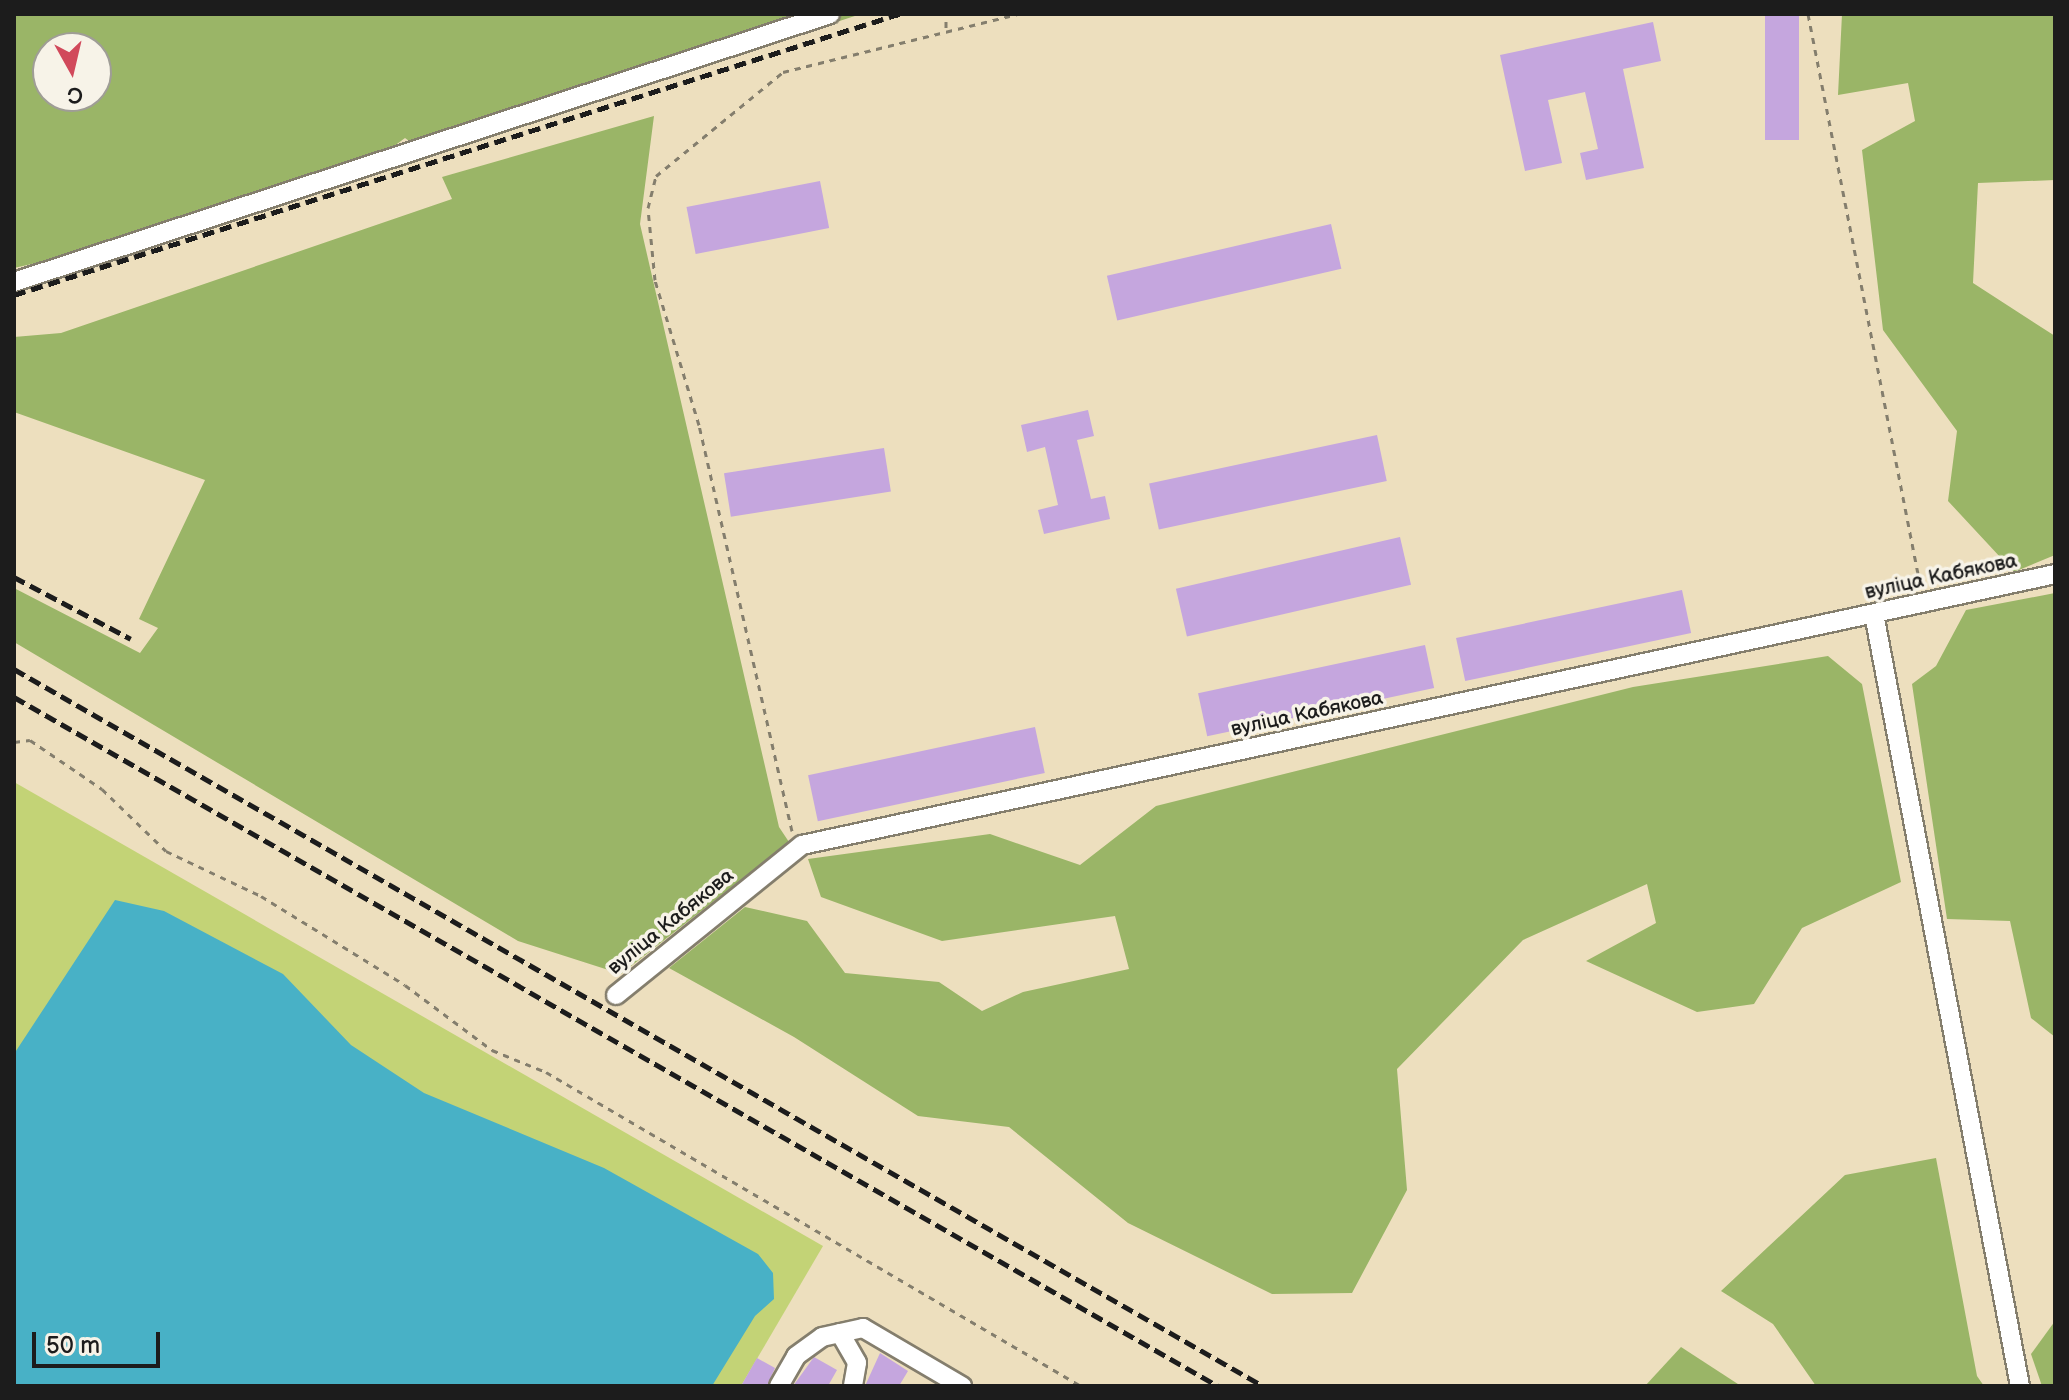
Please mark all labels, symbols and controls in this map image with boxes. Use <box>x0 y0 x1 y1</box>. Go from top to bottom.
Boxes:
north arrow <box>32 32 112 112</box>
text: С <box>66 80 85 109</box>
street label: вуліца Кабякова <box>1863 549 2019 605</box>
street label: вуліца Кабякова <box>1229 686 1385 742</box>
street label: вуліца Кабякова <box>603 864 739 980</box>
scale bar <box>36 1316 164 1366</box>
text: 50 m <box>46 1331 100 1360</box>

